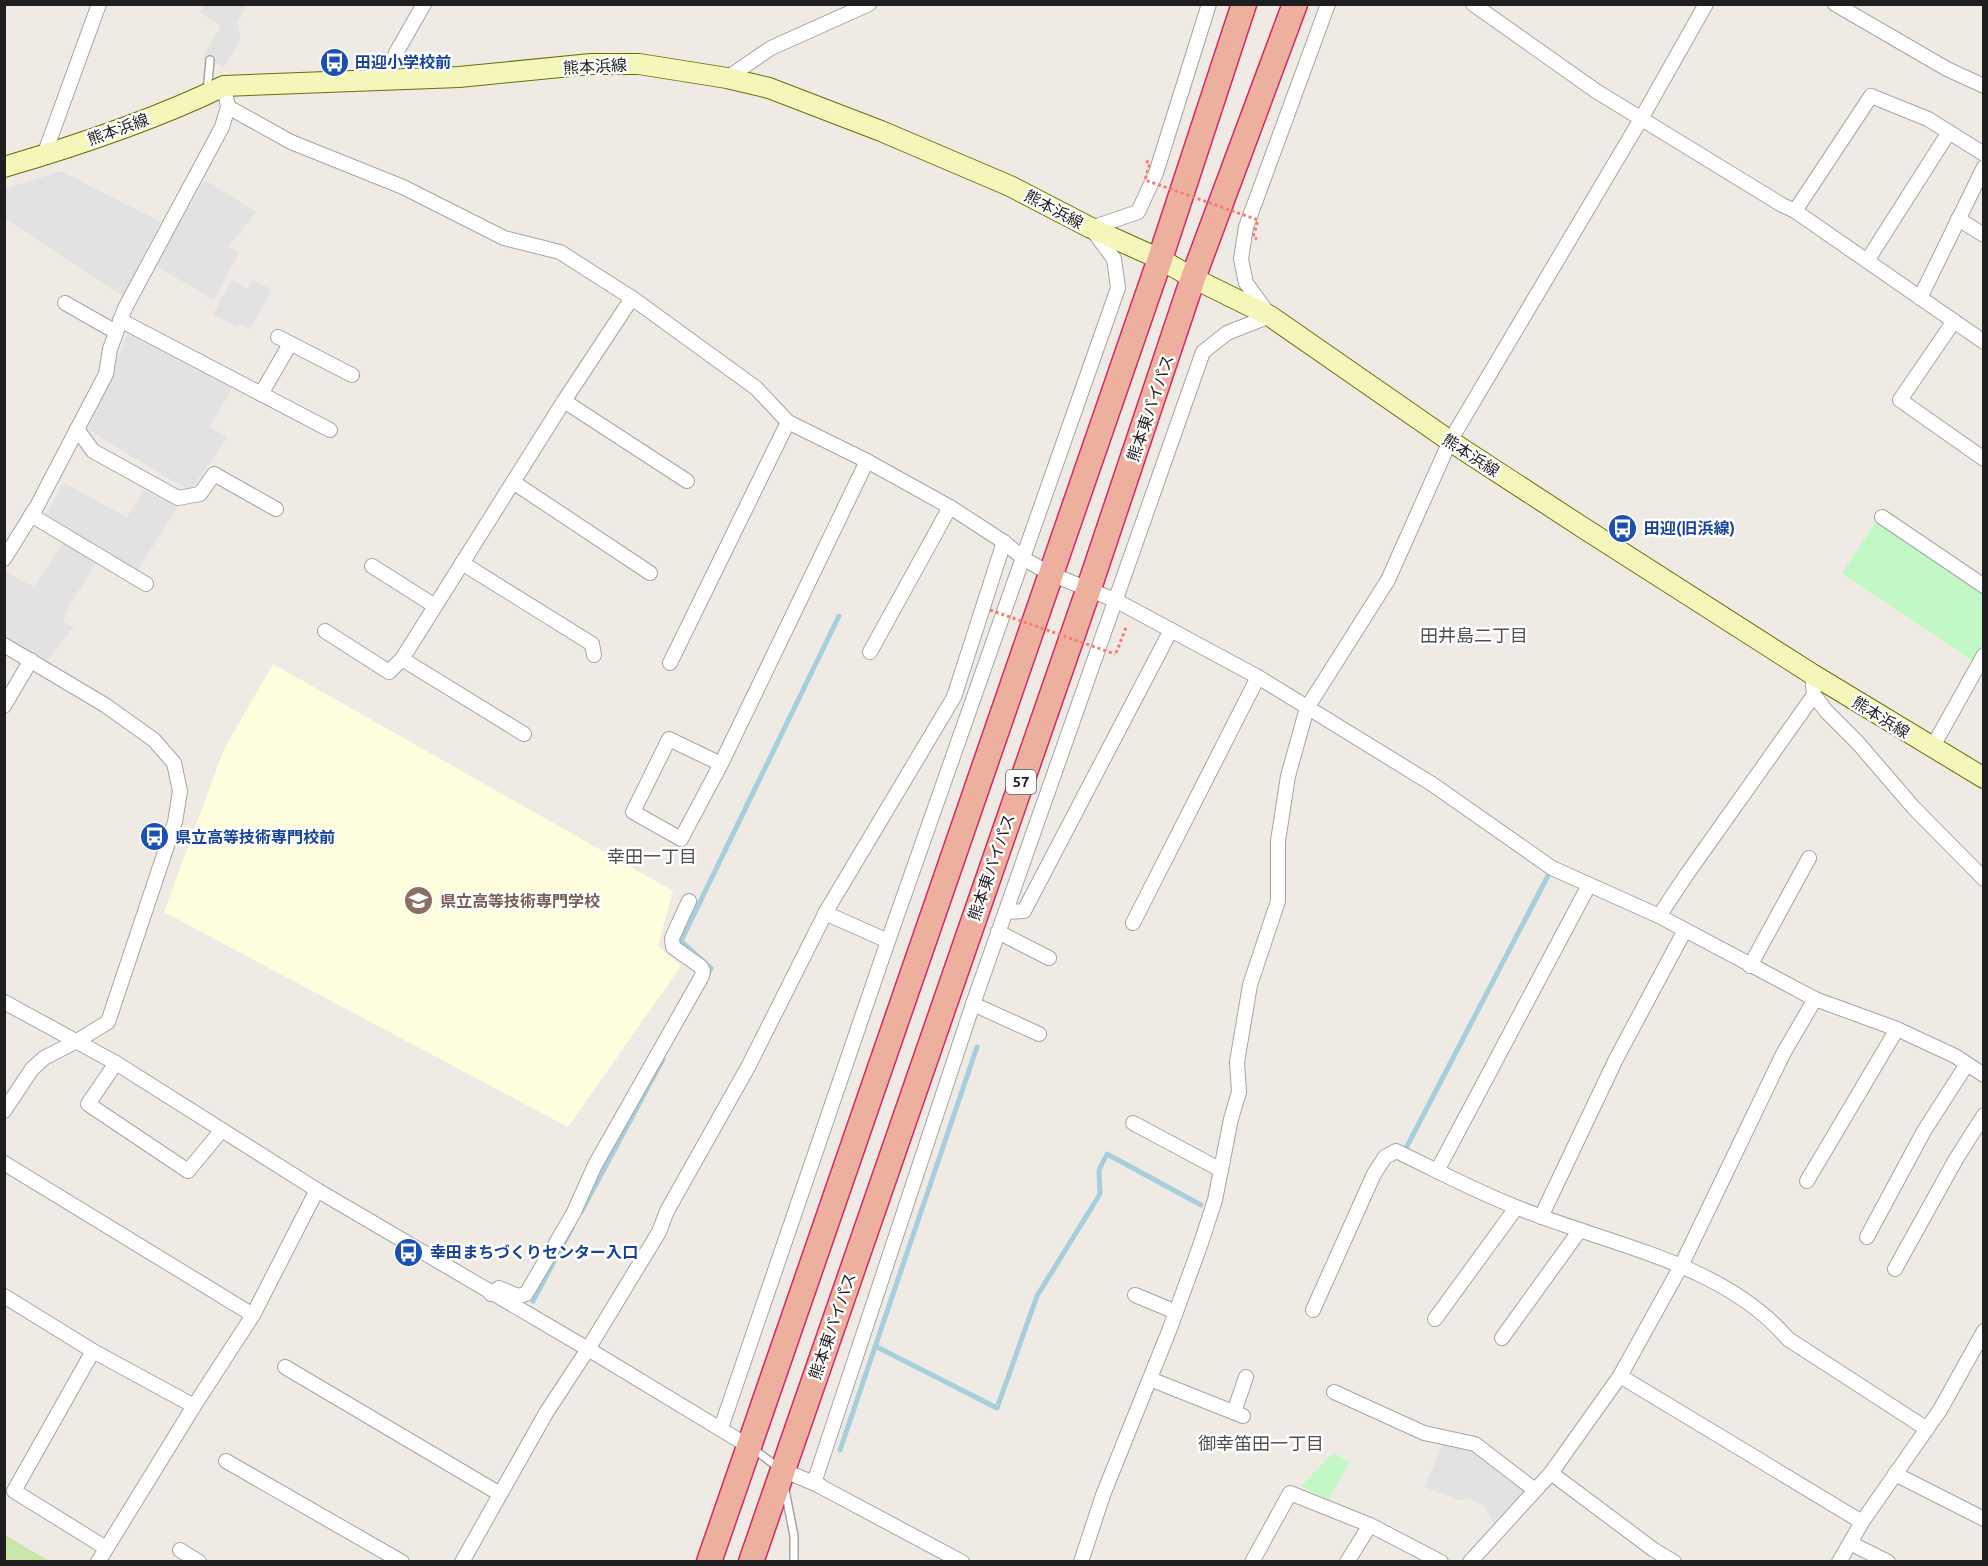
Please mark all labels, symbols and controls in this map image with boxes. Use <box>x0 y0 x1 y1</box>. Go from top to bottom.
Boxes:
bus stop icon: 田迎小学校前 <box>318 46 350 78</box>
place label: 田迎小学校前 <box>355 53 451 71</box>
street label: 熊本浜線 <box>563 55 627 77</box>
street label: 熊本浜線 <box>85 110 151 148</box>
street label: 熊本浜線 <box>1022 186 1086 232</box>
street label: 熊本東バイパス <box>1123 352 1177 464</box>
street label: 熊本浜線 <box>1439 430 1503 480</box>
bus stop icon: 田迎(旧浜線) <box>1607 512 1639 544</box>
place label: 田迎(旧浜線) <box>1644 519 1735 538</box>
district label: 田井島二丁目 <box>1420 625 1528 645</box>
street label: 熊本浜線 <box>1849 692 1913 742</box>
road number: 57 <box>1006 770 1036 794</box>
street label: 熊本東バイパス <box>964 811 1018 923</box>
bus stop icon: 県立高等技術専門校前 <box>138 821 170 853</box>
place label: 県立高等技術専門校前 <box>175 828 335 846</box>
district label: 幸田一丁目 <box>607 846 697 866</box>
school or university icon: 県立高等技術専門学校 <box>403 885 435 917</box>
place label: 県立高等技術専門学校 <box>440 892 600 910</box>
bus stop icon: 幸田まちづくりセンター入口 <box>393 1236 425 1268</box>
place label: 幸田まちづくりセンター入口 <box>430 1243 638 1261</box>
street label: 熊本東バイパス <box>805 1270 859 1382</box>
district label: 御幸笛田一丁目 <box>1198 1433 1324 1453</box>

